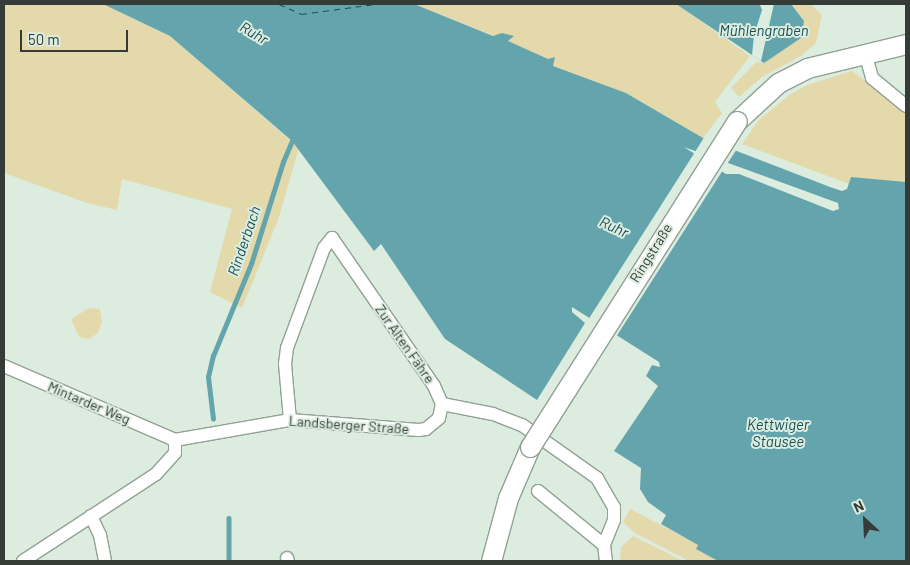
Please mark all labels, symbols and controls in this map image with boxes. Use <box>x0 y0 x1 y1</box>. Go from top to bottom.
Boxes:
water label: Ruhr <box>237 18 271 48</box>
scale bar <box>22 20 130 52</box>
water label: Mühlengraben <box>719 22 809 40</box>
text: 50 m <box>28 30 60 48</box>
water label: Rinderbach <box>224 204 264 278</box>
water label: Ruhr <box>597 213 631 241</box>
street label: Ringstraße <box>626 220 676 286</box>
street label: Zur Alten Fähre <box>372 301 438 387</box>
street label: Mintarder Weg <box>45 378 133 428</box>
street label: Landsberger Straße <box>288 412 410 438</box>
water label: Kettwiger Stausee <box>747 415 809 450</box>
north arrow <box>840 495 890 545</box>
text: N <box>851 496 866 516</box>

